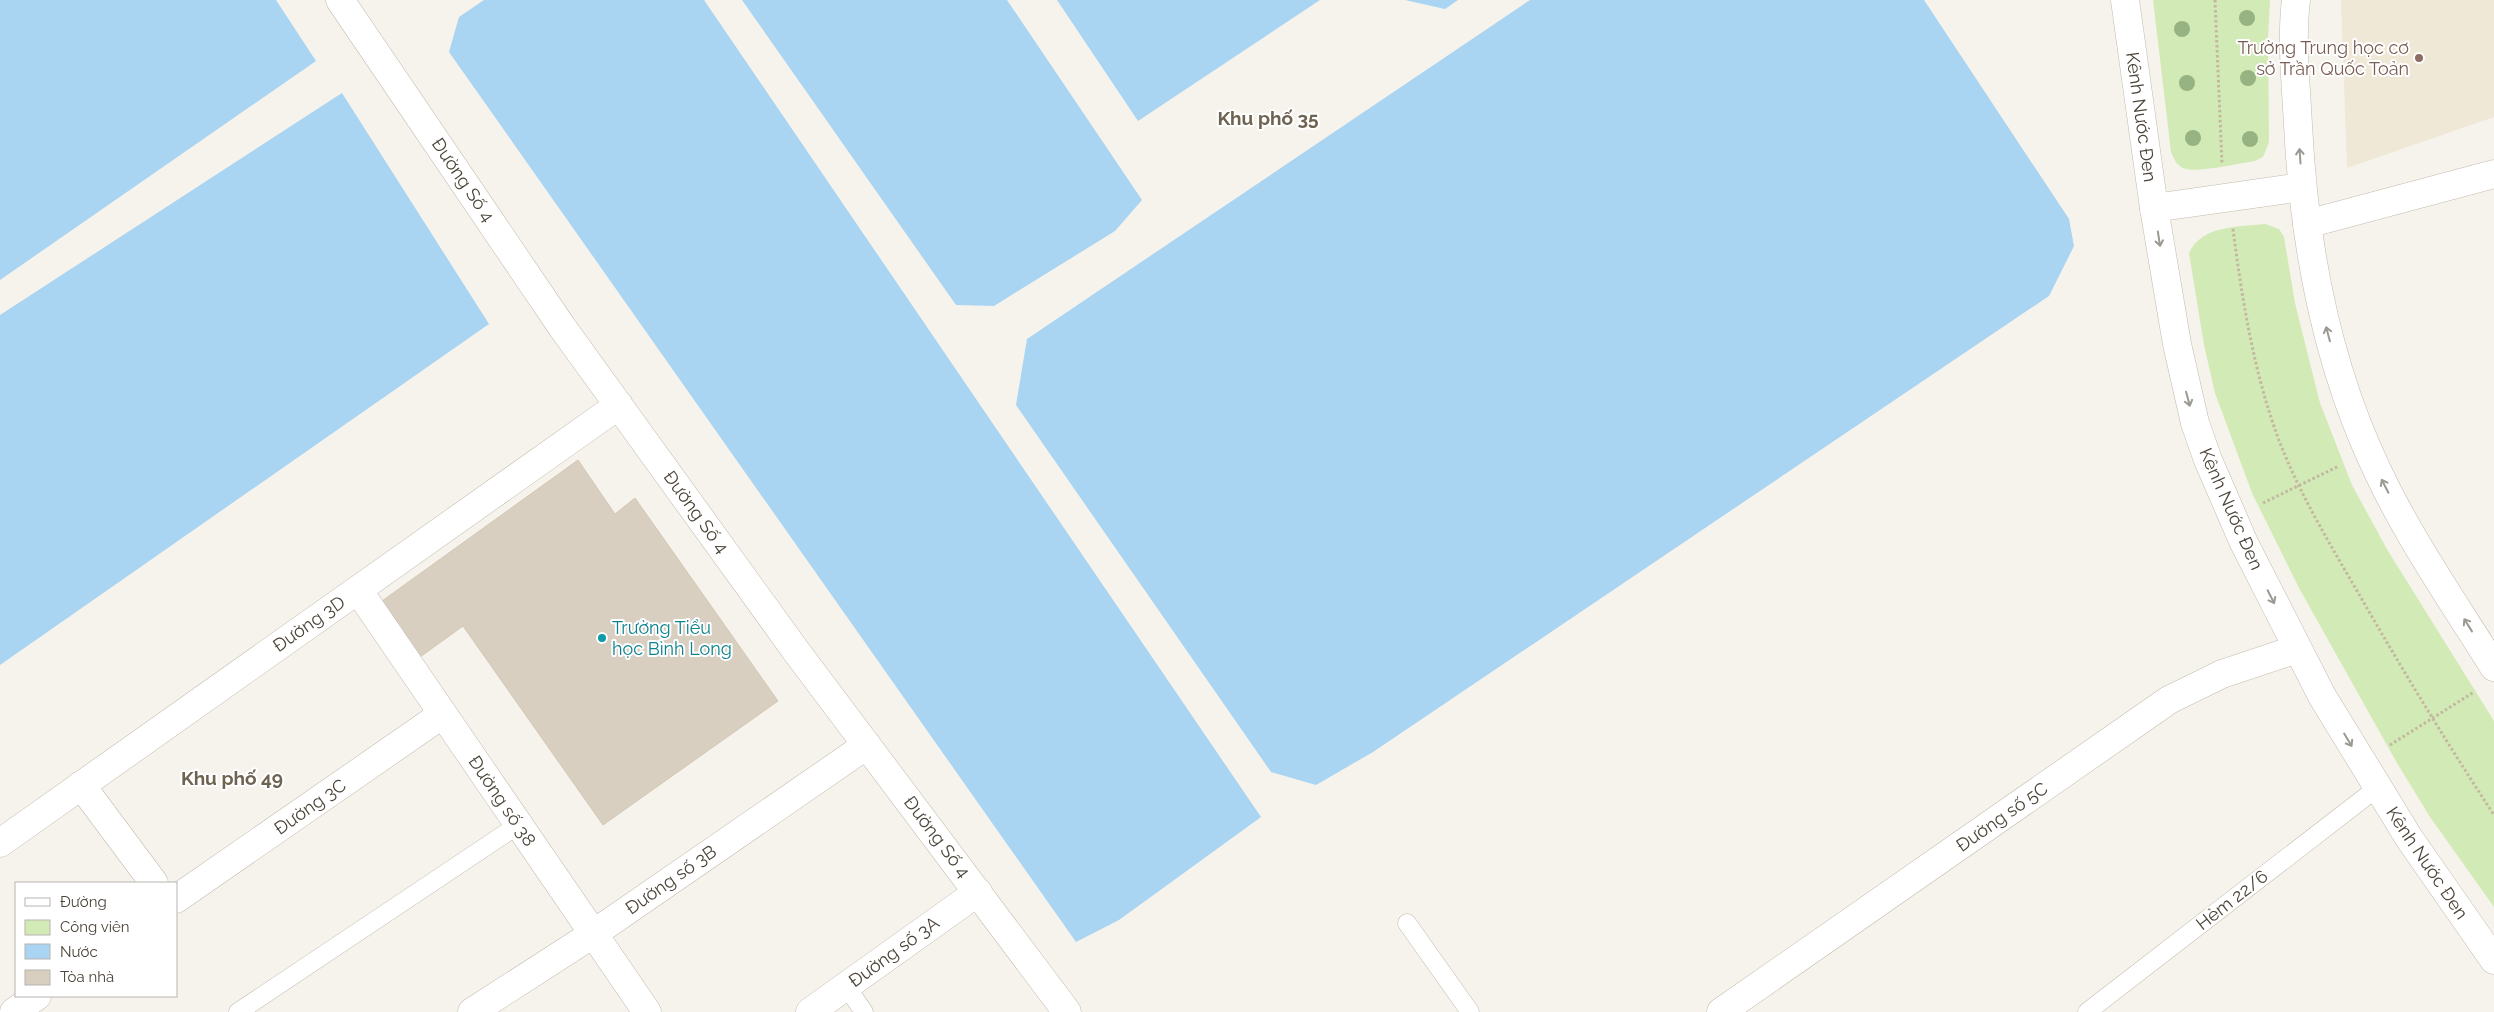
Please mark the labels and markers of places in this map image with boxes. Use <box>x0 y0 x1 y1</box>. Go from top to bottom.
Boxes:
place label: Trường Trung học cơ sở Trần Quốc Toản <box>2237 37 2409 79</box>
marker: Trường Trung học cơ sở Trần Quốc Toản <box>2413 52 2425 64</box>
place label: Trường Tiểu học Bình Long <box>612 617 732 659</box>
marker: Trường Tiểu học Bình Long <box>596 632 608 644</box>

